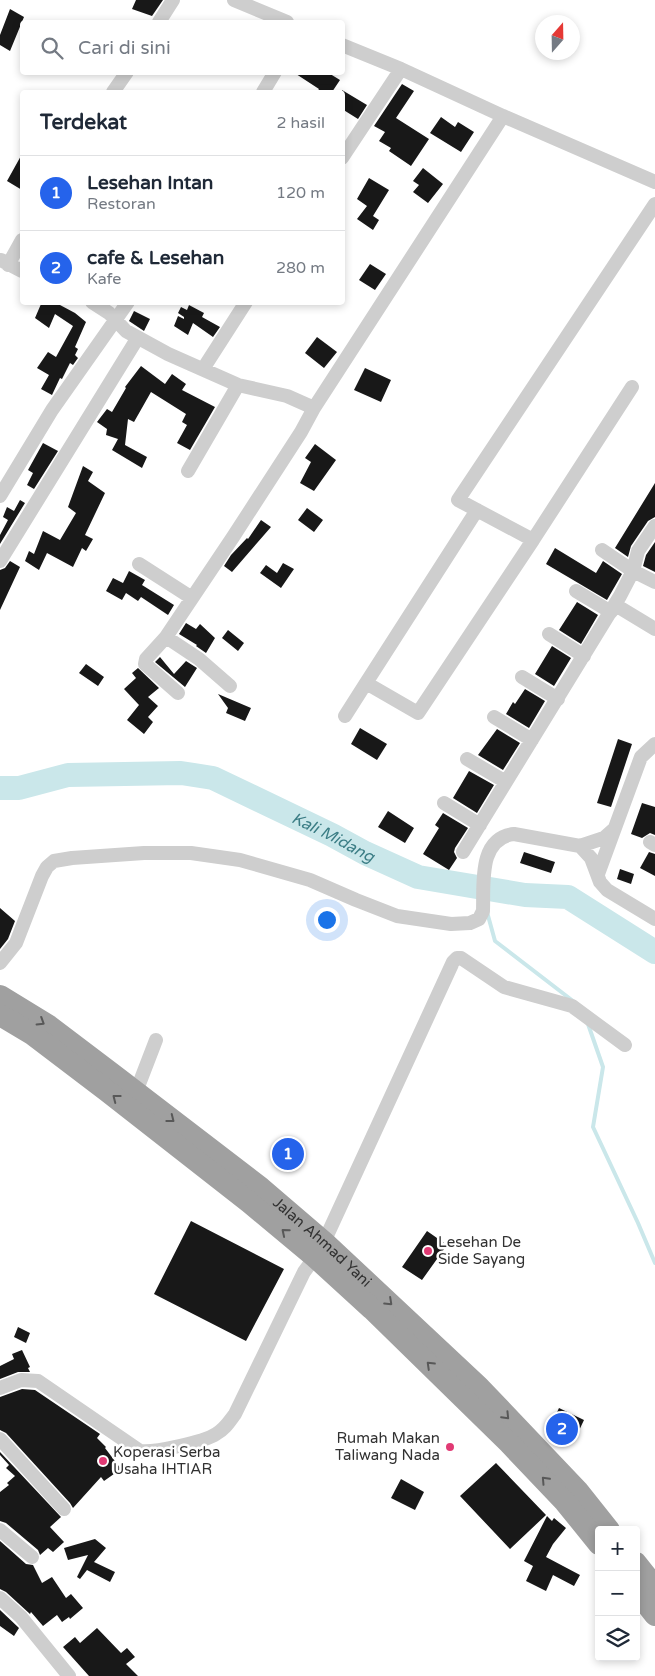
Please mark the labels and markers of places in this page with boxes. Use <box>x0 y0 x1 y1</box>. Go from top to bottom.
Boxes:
pin: 1 <box>272 1135 304 1173</box>
place label: Lesehan De Side Sayang <box>438 1233 525 1268</box>
marker: Lesehan De Side Sayang <box>422 1245 434 1257</box>
pin: 2 <box>546 1410 578 1448</box>
place label: Rumah Makan Taliwang Nada <box>335 1429 440 1464</box>
marker: Rumah Makan Taliwang Nada <box>444 1441 456 1453</box>
place label: Koperasi Serba Usaha IHTIAR <box>113 1443 221 1478</box>
marker: Koperasi Serba Usaha IHTIAR <box>97 1455 109 1467</box>

